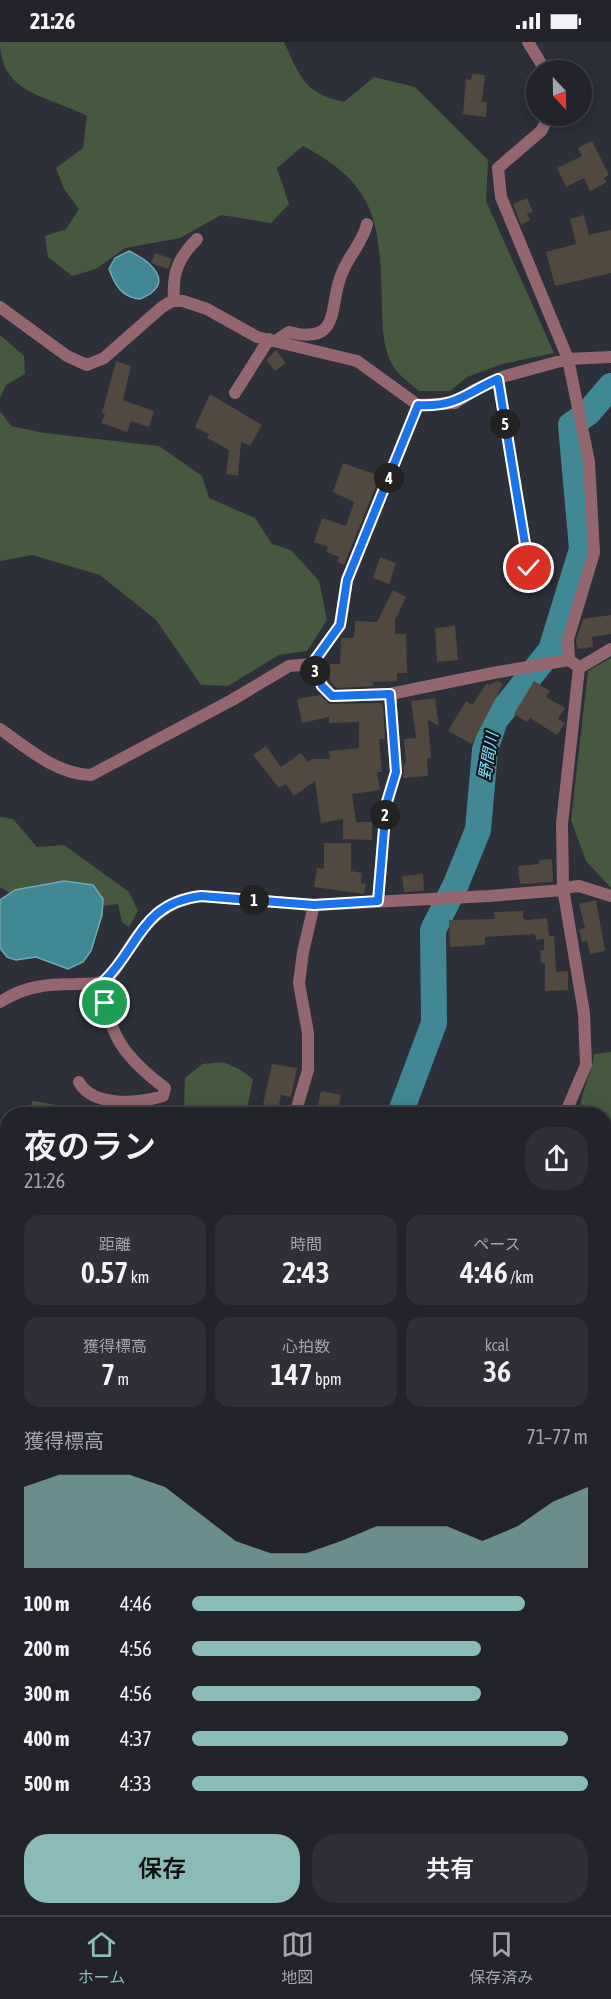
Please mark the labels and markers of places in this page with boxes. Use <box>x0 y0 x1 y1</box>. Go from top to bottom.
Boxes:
pin: 5 <box>490 409 520 439</box>
pin: 4 <box>374 463 404 493</box>
pin <box>503 542 554 593</box>
pin: 3 <box>300 656 330 686</box>
pin: 2 <box>370 800 400 830</box>
pin: 1 <box>239 885 269 915</box>
pin <box>79 977 130 1028</box>

